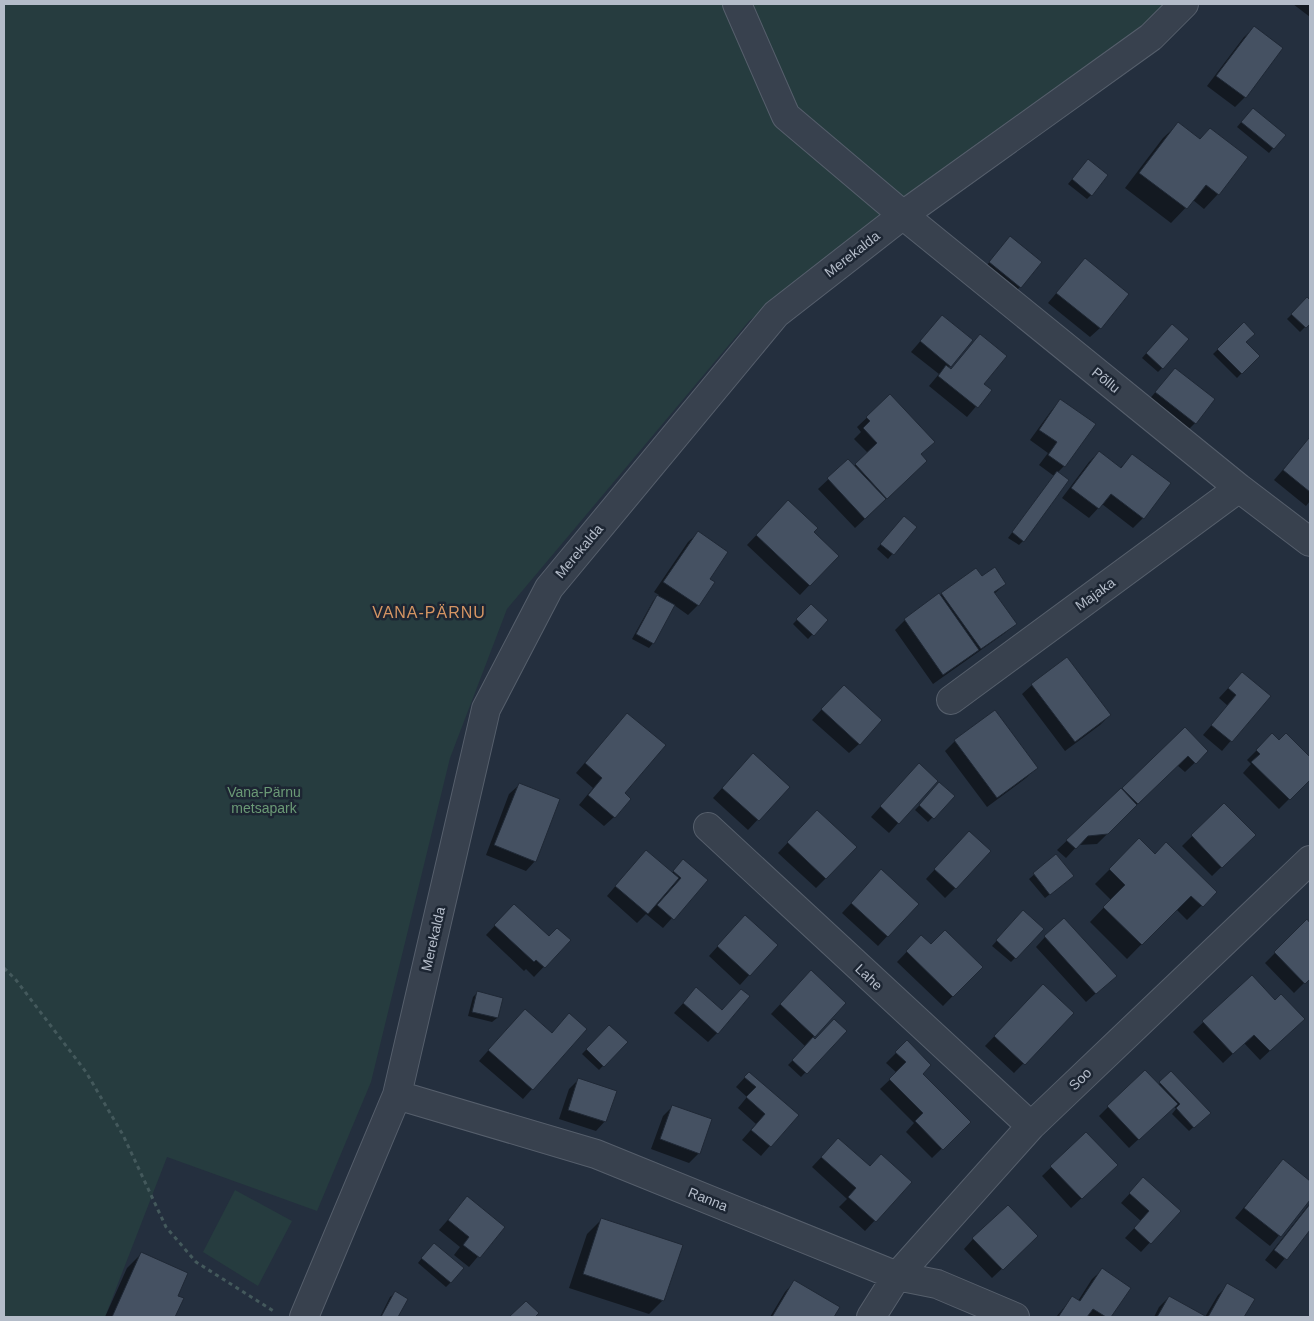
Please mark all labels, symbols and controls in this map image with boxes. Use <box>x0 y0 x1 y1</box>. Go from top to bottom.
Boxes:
street label: Merekalda <box>821 227 883 280</box>
street label: Põllu <box>1089 364 1123 396</box>
street label: Merekalda <box>552 521 606 581</box>
street label: Majaka <box>1072 574 1118 614</box>
district label: VANA-PÄRNU <box>372 604 486 621</box>
park label: Vana-Pärnu metsapark <box>227 784 301 816</box>
street label: Merekalda <box>418 905 448 973</box>
street label: Lahe <box>852 961 886 994</box>
street label: Soo <box>1065 1064 1095 1093</box>
street label: Ranna <box>686 1184 730 1214</box>

